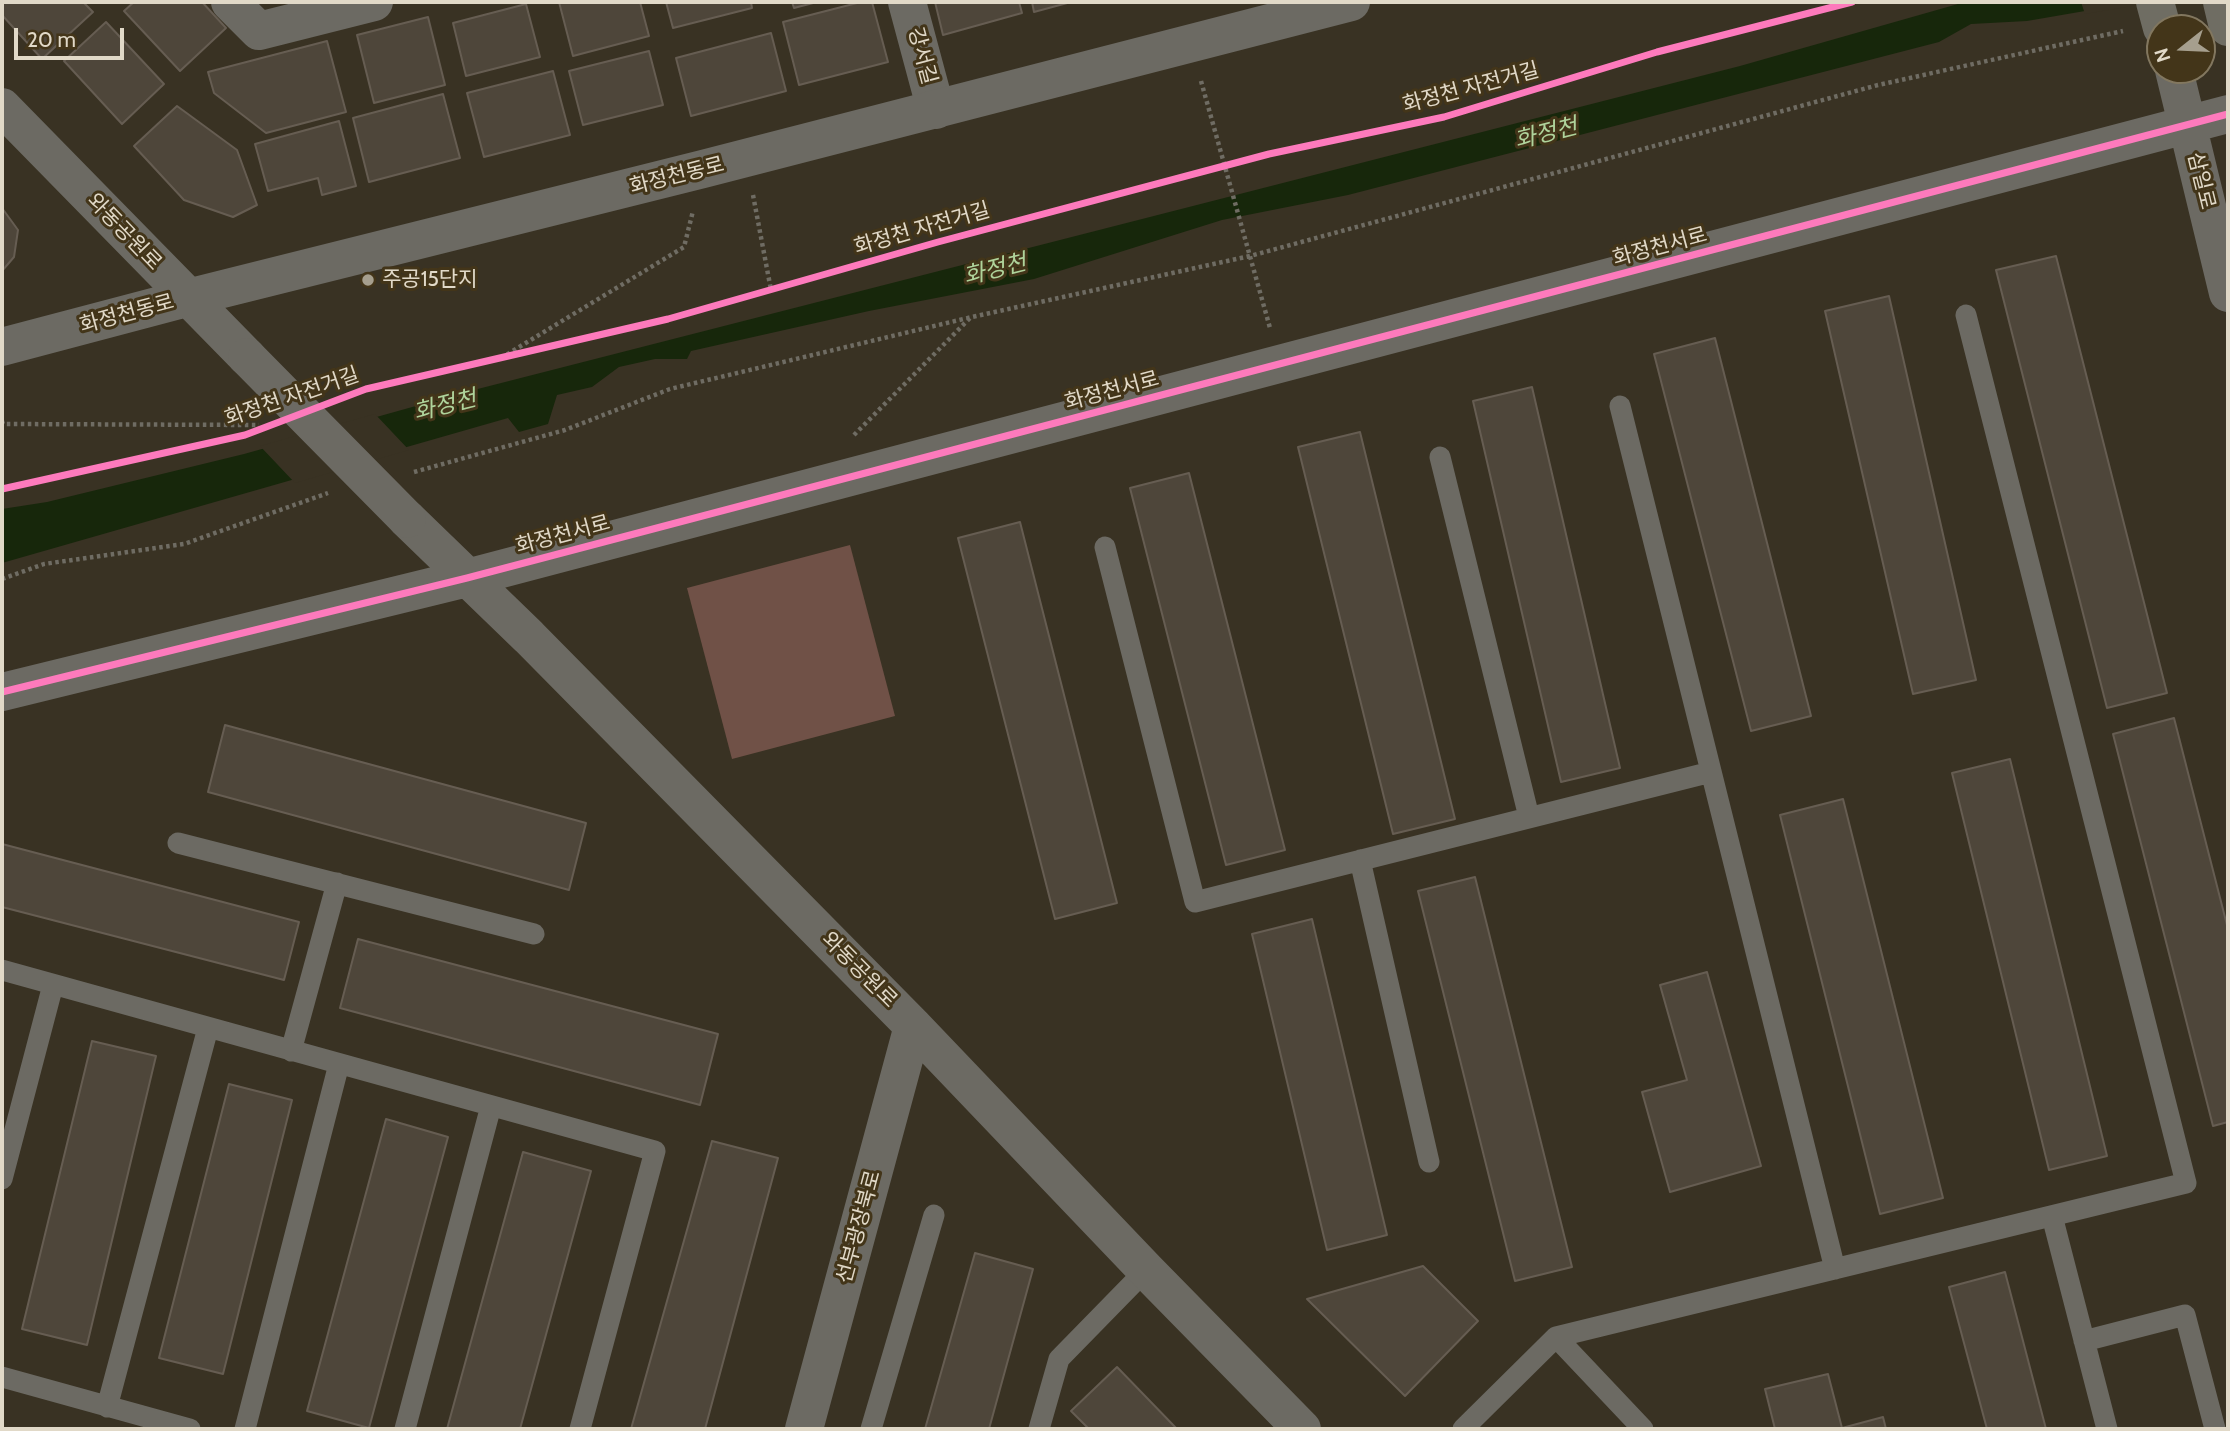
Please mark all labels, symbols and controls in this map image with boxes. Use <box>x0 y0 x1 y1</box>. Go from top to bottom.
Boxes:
scale bar <box>18 14 128 58</box>
north arrow <box>2146 14 2216 84</box>
street label: 강서길 <box>902 25 942 87</box>
text: 20 m <box>27 27 76 52</box>
text: N <box>2149 45 2175 65</box>
street label: 화정천 자전거길 <box>1400 58 1542 118</box>
water label: 화정천 <box>1512 113 1580 155</box>
street label: 삼일로 <box>2182 150 2220 212</box>
street label: 화정천동로 <box>627 152 727 200</box>
street label: 와동공원로 <box>81 189 167 275</box>
street label: 화정천 자전거길 <box>851 198 993 260</box>
street label: 화정천서로 <box>1610 222 1710 272</box>
water label: 화정천 <box>961 249 1029 291</box>
place label: 주공15단지 <box>382 267 477 293</box>
marker: 주공15단지 <box>360 272 376 288</box>
street label: 화정천동로 <box>77 289 177 339</box>
street label: 화정천 자전거길 <box>222 362 362 432</box>
street label: 화정천서로 <box>1062 366 1162 416</box>
water label: 화정천 <box>411 385 479 427</box>
street label: 화정천서로 <box>513 510 613 560</box>
street label: 와동공원로 <box>816 927 902 1013</box>
street label: 선부광장북로 <box>832 1168 886 1286</box>

